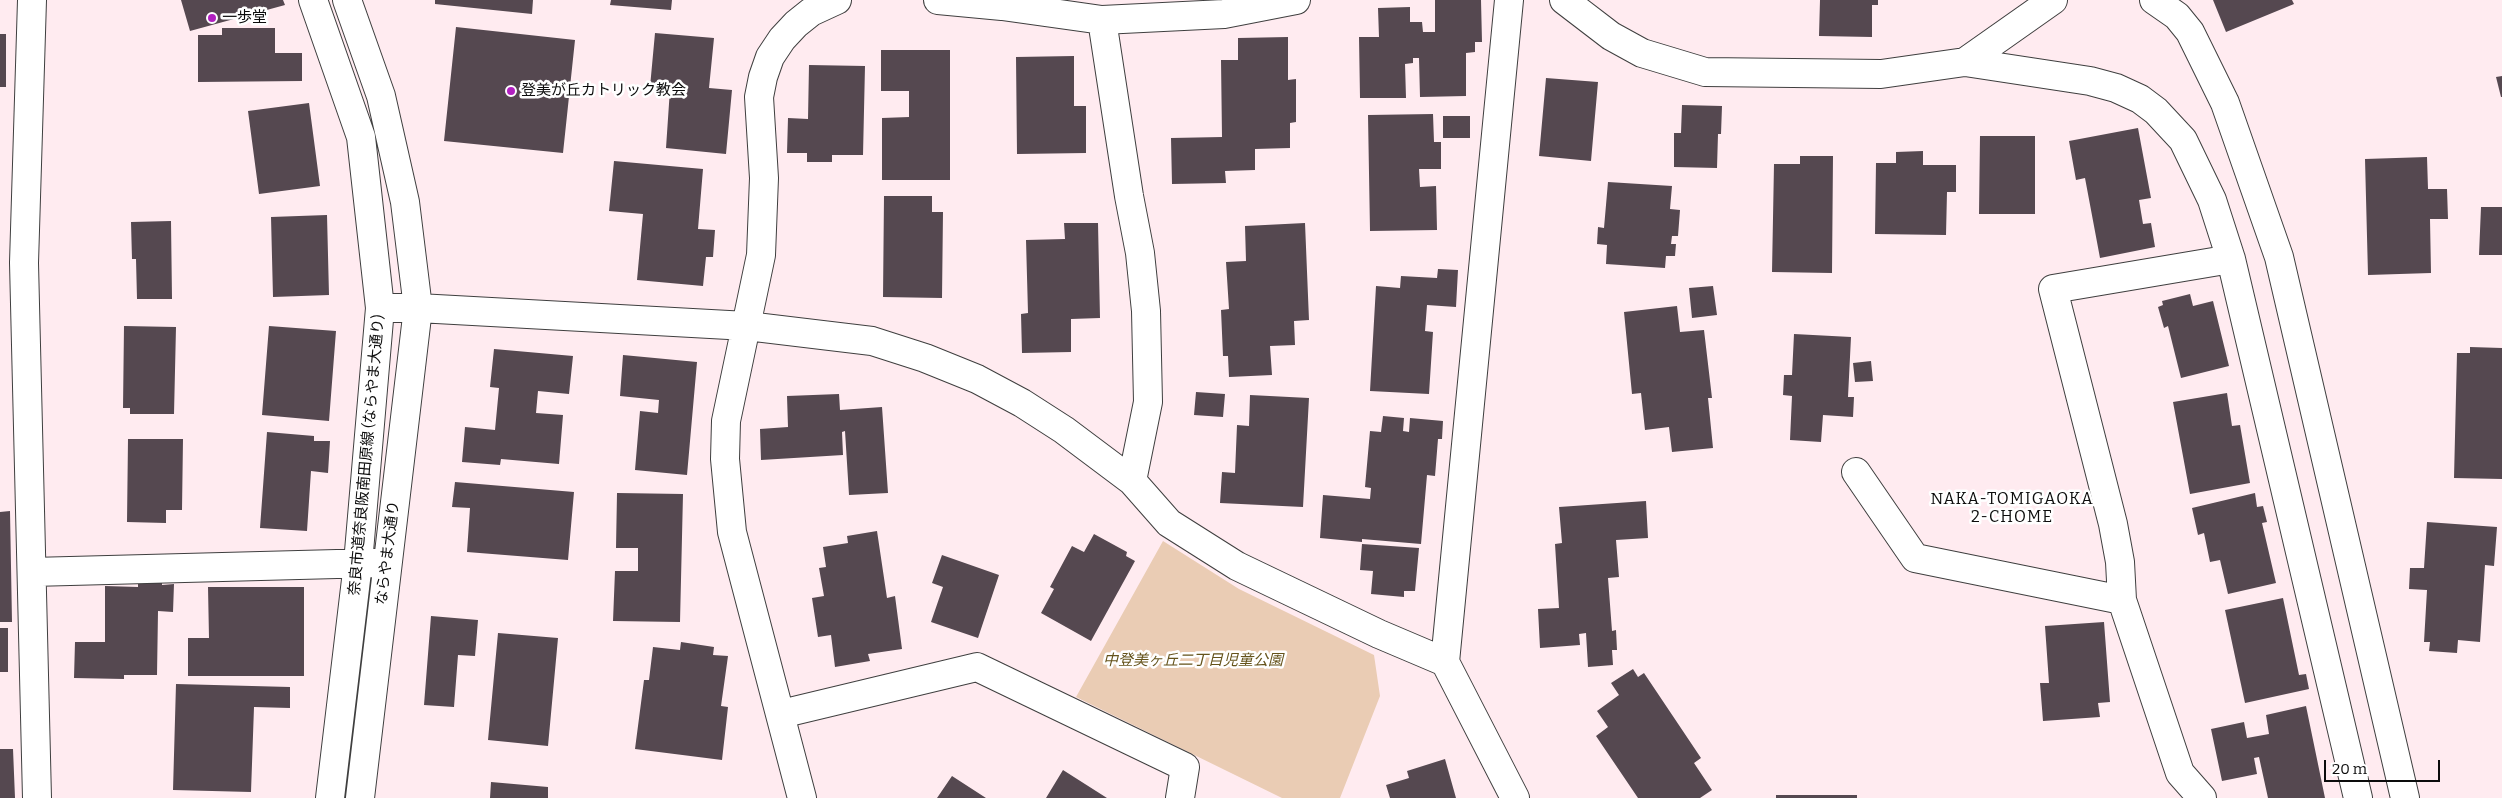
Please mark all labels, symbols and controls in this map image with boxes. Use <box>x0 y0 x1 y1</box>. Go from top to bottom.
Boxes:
place label: 一歩堂 <box>222 9 267 27</box>
marker: 一歩堂 <box>206 12 218 24</box>
place label: 登美が丘カトリック教会 <box>521 82 686 100</box>
marker: 登美が丘カトリック教会 <box>505 85 517 97</box>
street label: 奈良市道奈良阪南田原線 (ならやま大通り) <box>346 314 388 596</box>
district label: NAKA-TOMIGAOKA 2-CHOME <box>1929 490 2095 528</box>
street label: ならやま大通り <box>373 500 403 606</box>
park label: 中登美ヶ丘二丁目児童公園 <box>1103 652 1283 670</box>
scale bar <box>2327 750 2443 782</box>
text: 20 m <box>2332 760 2367 778</box>

